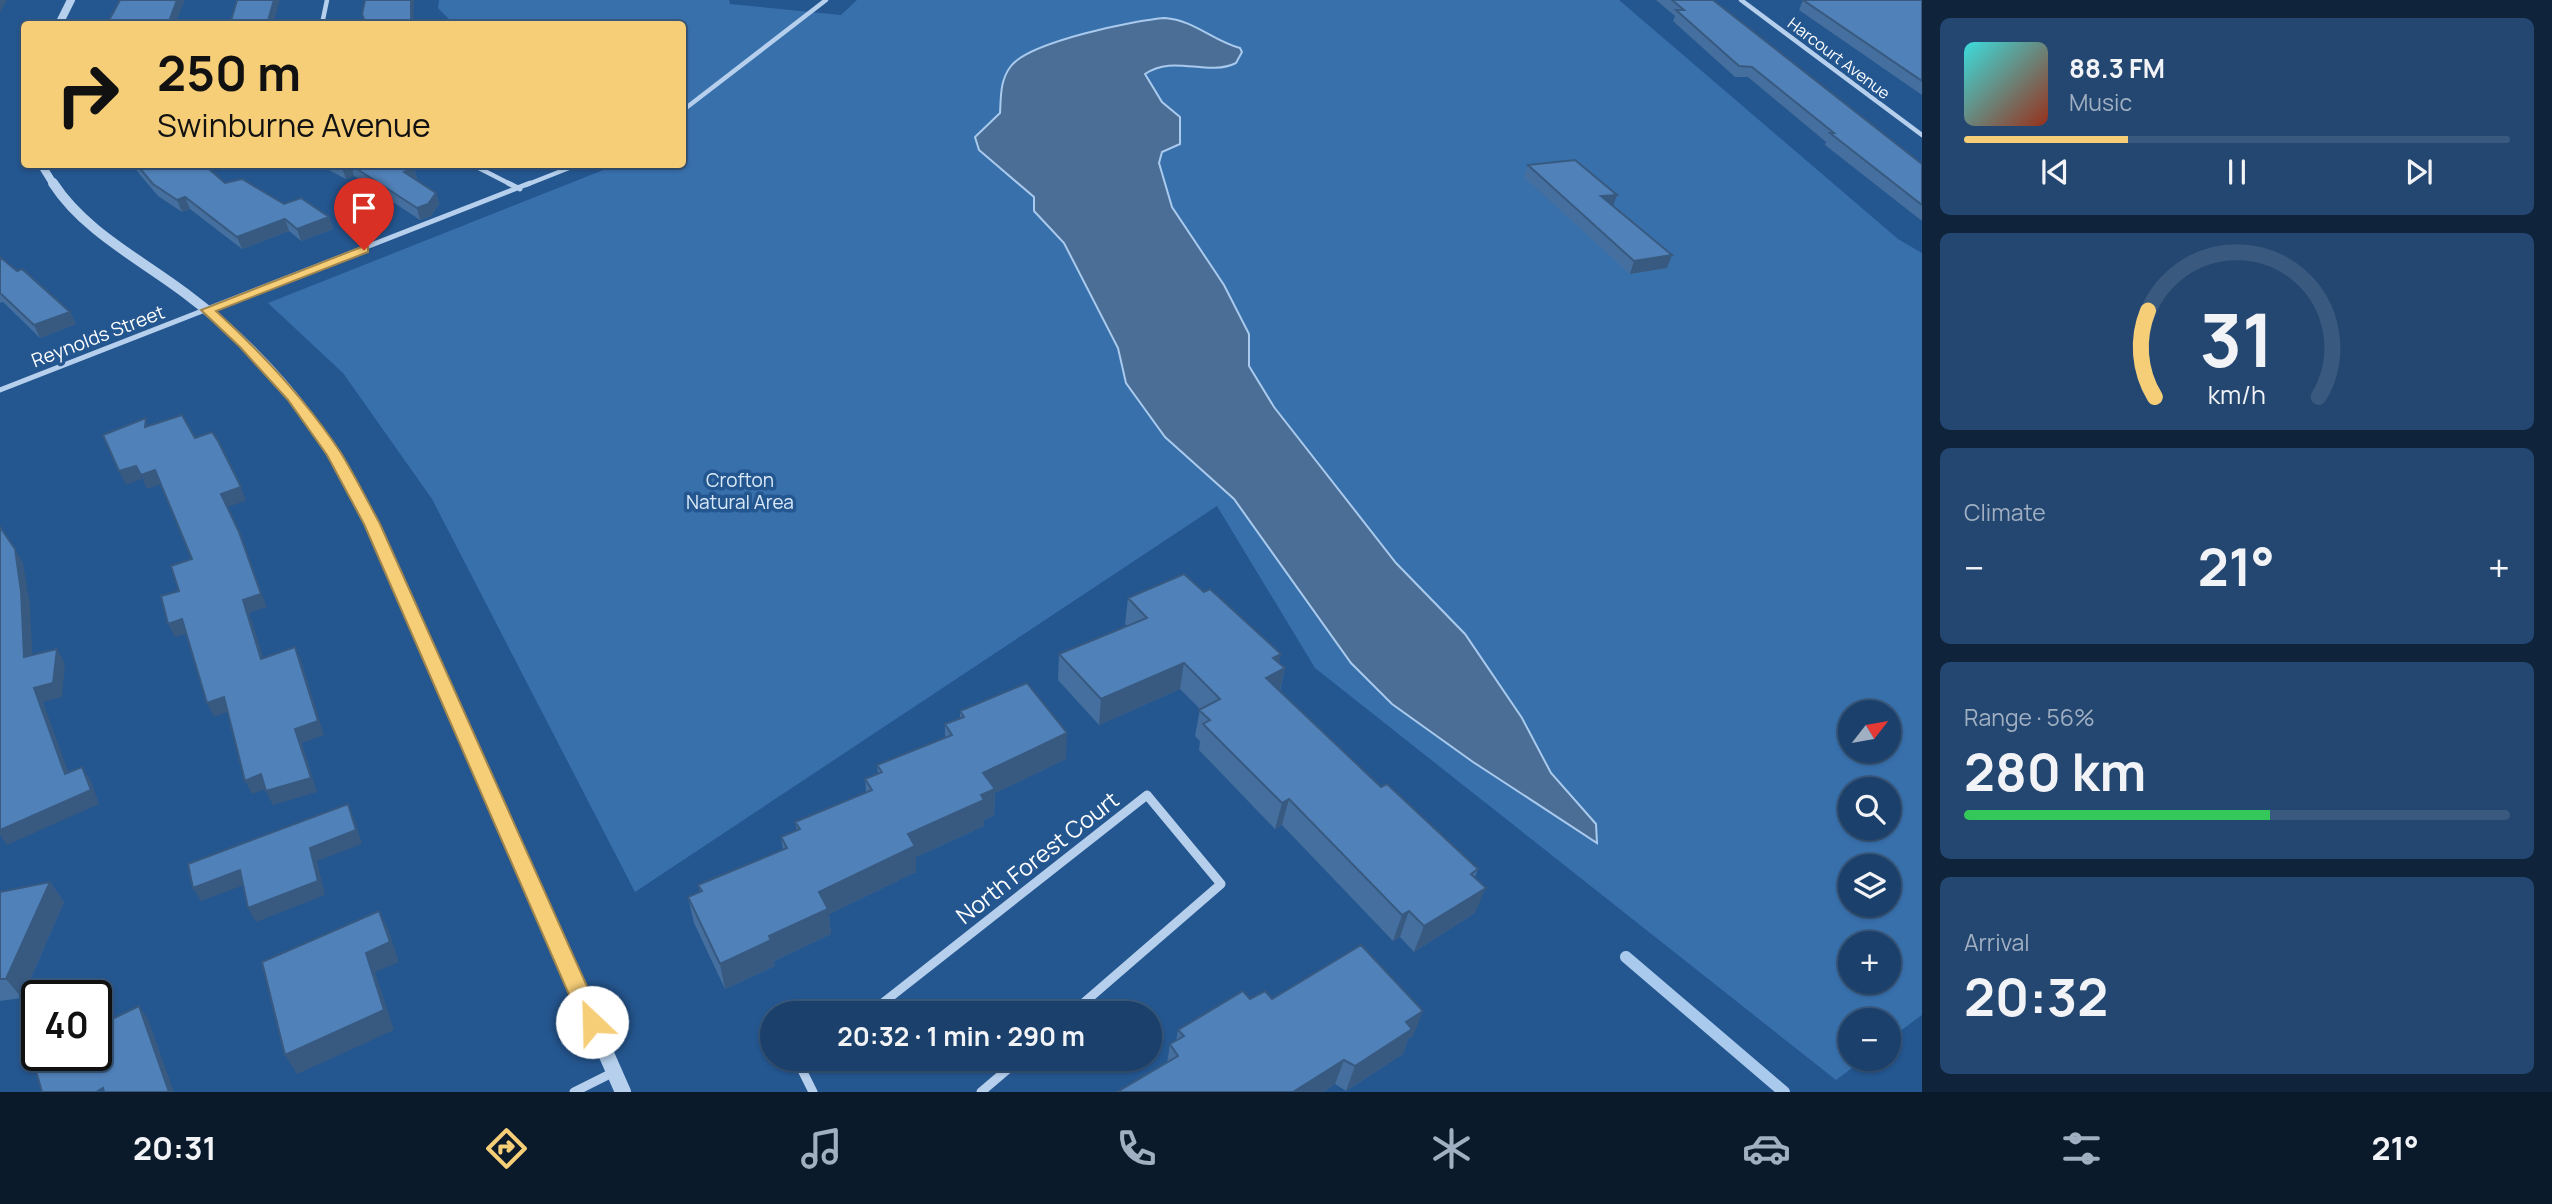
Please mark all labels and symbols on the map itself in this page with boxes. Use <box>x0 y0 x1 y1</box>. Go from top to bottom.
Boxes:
street label: Harcourt Avenue <box>1783 12 1895 104</box>
pin <box>334 178 394 250</box>
street label: Reynolds Street <box>28 299 168 373</box>
park label: Crofton Natural Area <box>686 467 794 515</box>
north arrow <box>1838 700 1900 763</box>
street label: North Forest Court <box>949 783 1125 931</box>
speed limit sign: 40 <box>21 980 112 1071</box>
position arrow <box>555 985 629 1059</box>

